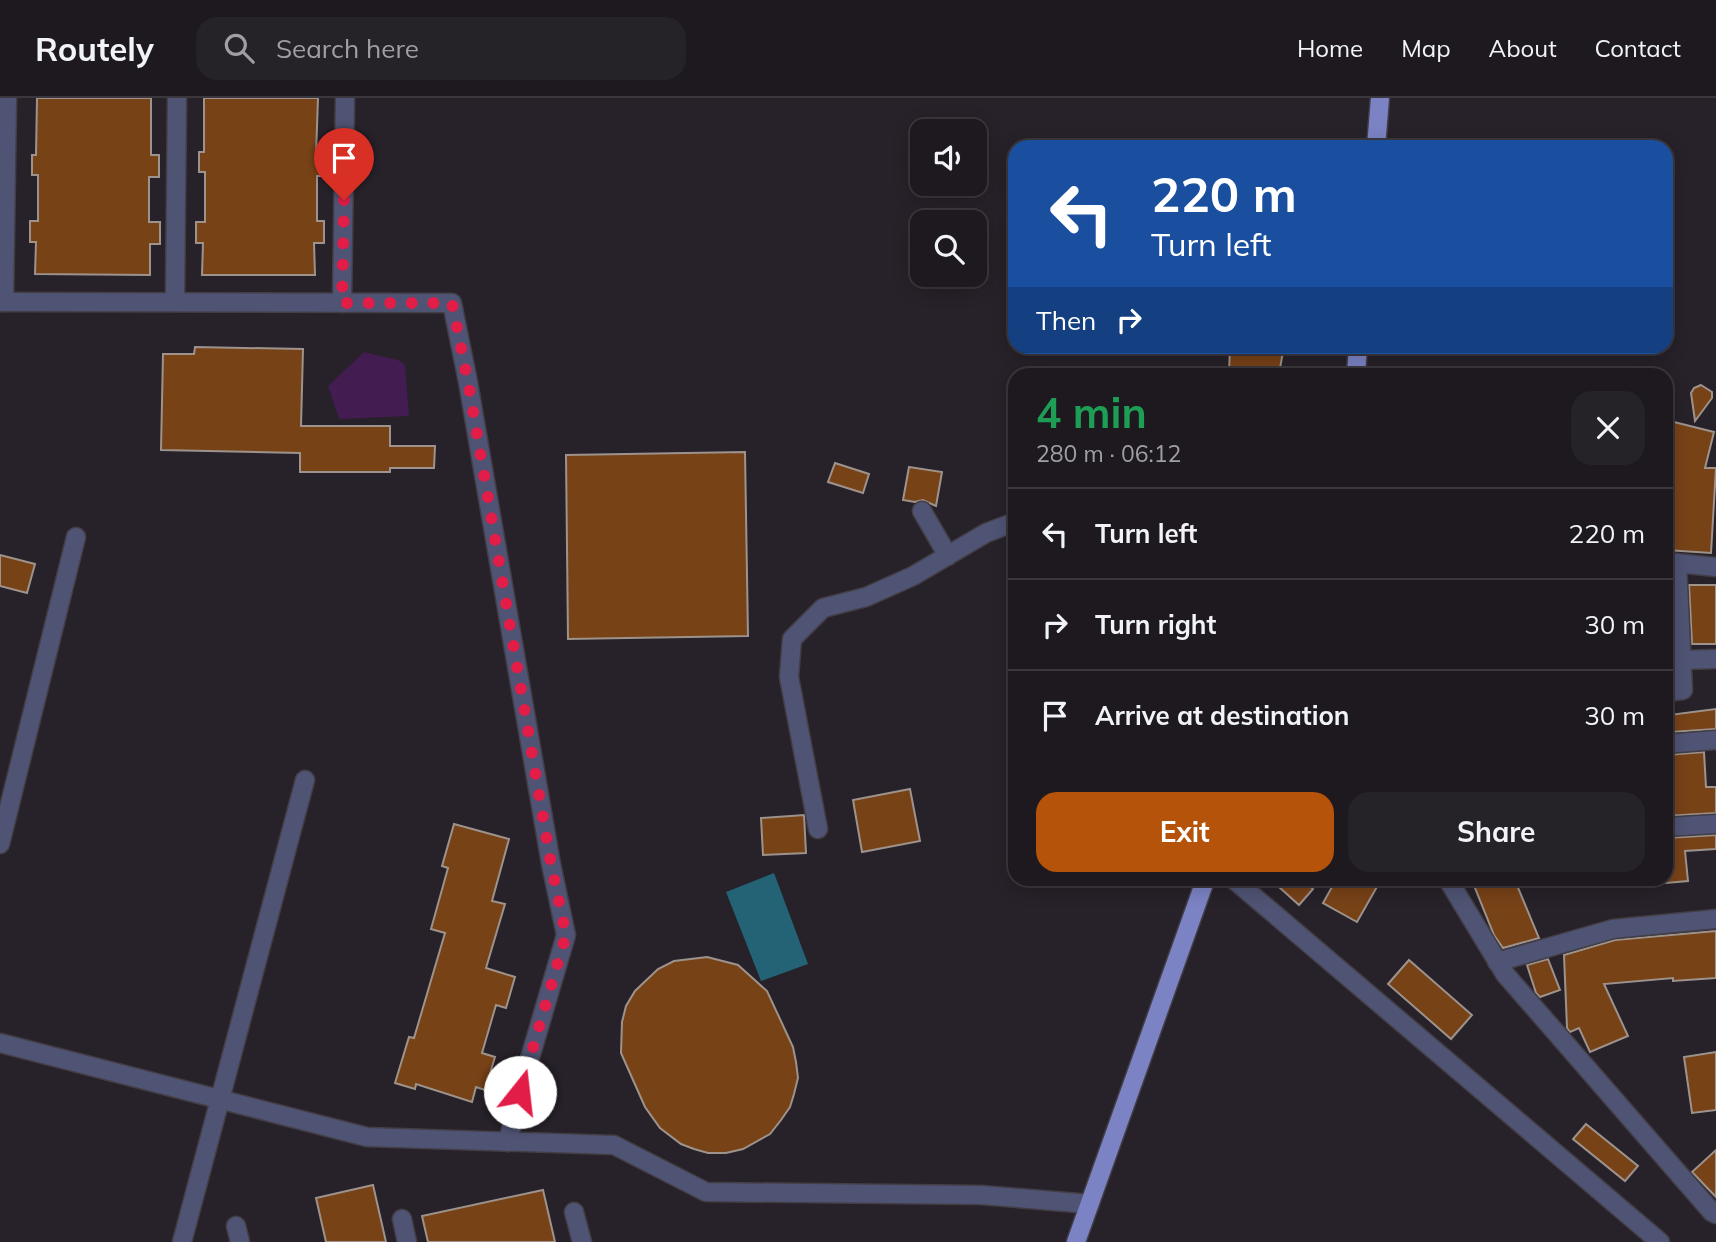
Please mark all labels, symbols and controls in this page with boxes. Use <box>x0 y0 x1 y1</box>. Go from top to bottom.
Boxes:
search box <box>196 17 686 80</box>
text: Routely <box>35 28 154 69</box>
icon: search <box>220 29 258 67</box>
text: Search here <box>276 32 419 65</box>
text: Home <box>1297 33 1363 63</box>
text: Map <box>1401 33 1451 63</box>
text: About <box>1489 33 1557 63</box>
text: Contact <box>1595 33 1681 63</box>
map controls <box>910 119 987 287</box>
button: sound <box>910 119 987 196</box>
pin <box>314 128 374 200</box>
icon: arrive <box>325 139 363 177</box>
text: 220 m <box>1151 163 1297 224</box>
icon: left <box>1036 168 1127 259</box>
button: search <box>910 210 987 287</box>
text: Turn left <box>1151 224 1271 264</box>
icon: right <box>1110 301 1148 339</box>
text: Then <box>1036 304 1096 337</box>
text: 4 min <box>1036 386 1147 439</box>
button: close <box>1571 391 1645 465</box>
text: 280 m · 06:12 <box>1036 439 1181 468</box>
icon: left <box>1036 515 1074 553</box>
text: Turn left <box>1095 517 1197 550</box>
text: 220 m <box>1569 517 1645 550</box>
icon: right <box>1036 606 1074 644</box>
text: Turn right <box>1095 608 1216 641</box>
text: 30 m <box>1584 608 1645 641</box>
icon: arrive <box>1036 697 1074 735</box>
text: Arrive at destination <box>1095 699 1350 732</box>
text: 30 m <box>1584 699 1645 732</box>
button: Exit <box>1036 792 1334 872</box>
button: Share <box>1348 792 1645 872</box>
position arrow <box>483 1055 557 1129</box>

